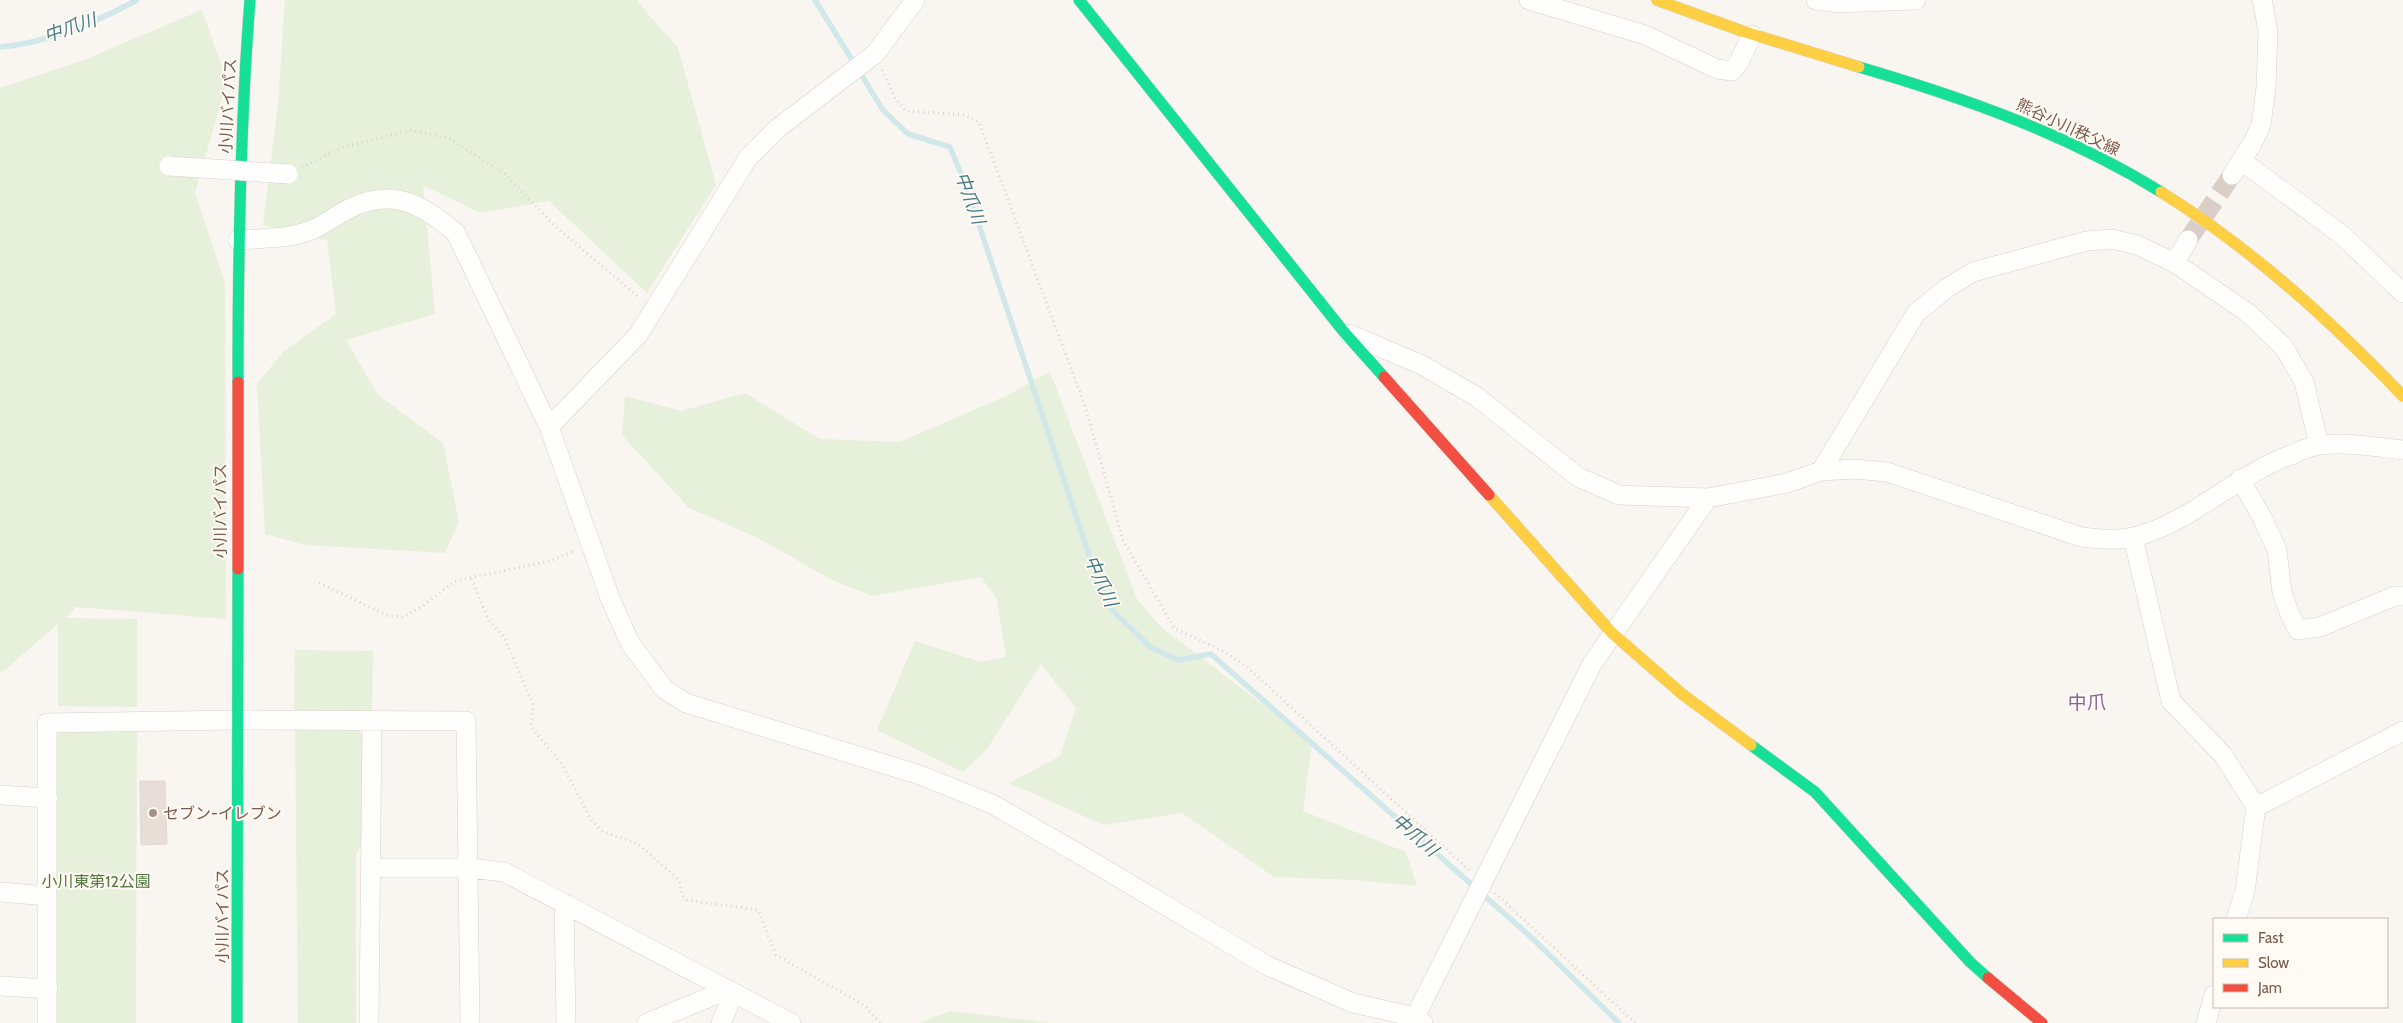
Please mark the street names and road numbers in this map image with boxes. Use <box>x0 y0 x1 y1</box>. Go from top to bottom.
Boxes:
street label: 小川バイパス <box>216 58 240 154</box>
street label: 熊谷小川秩父線 <box>2013 95 2123 159</box>
street label: 小川バイパス <box>211 463 230 559</box>
street label: 小川バイパス <box>213 868 232 964</box>

